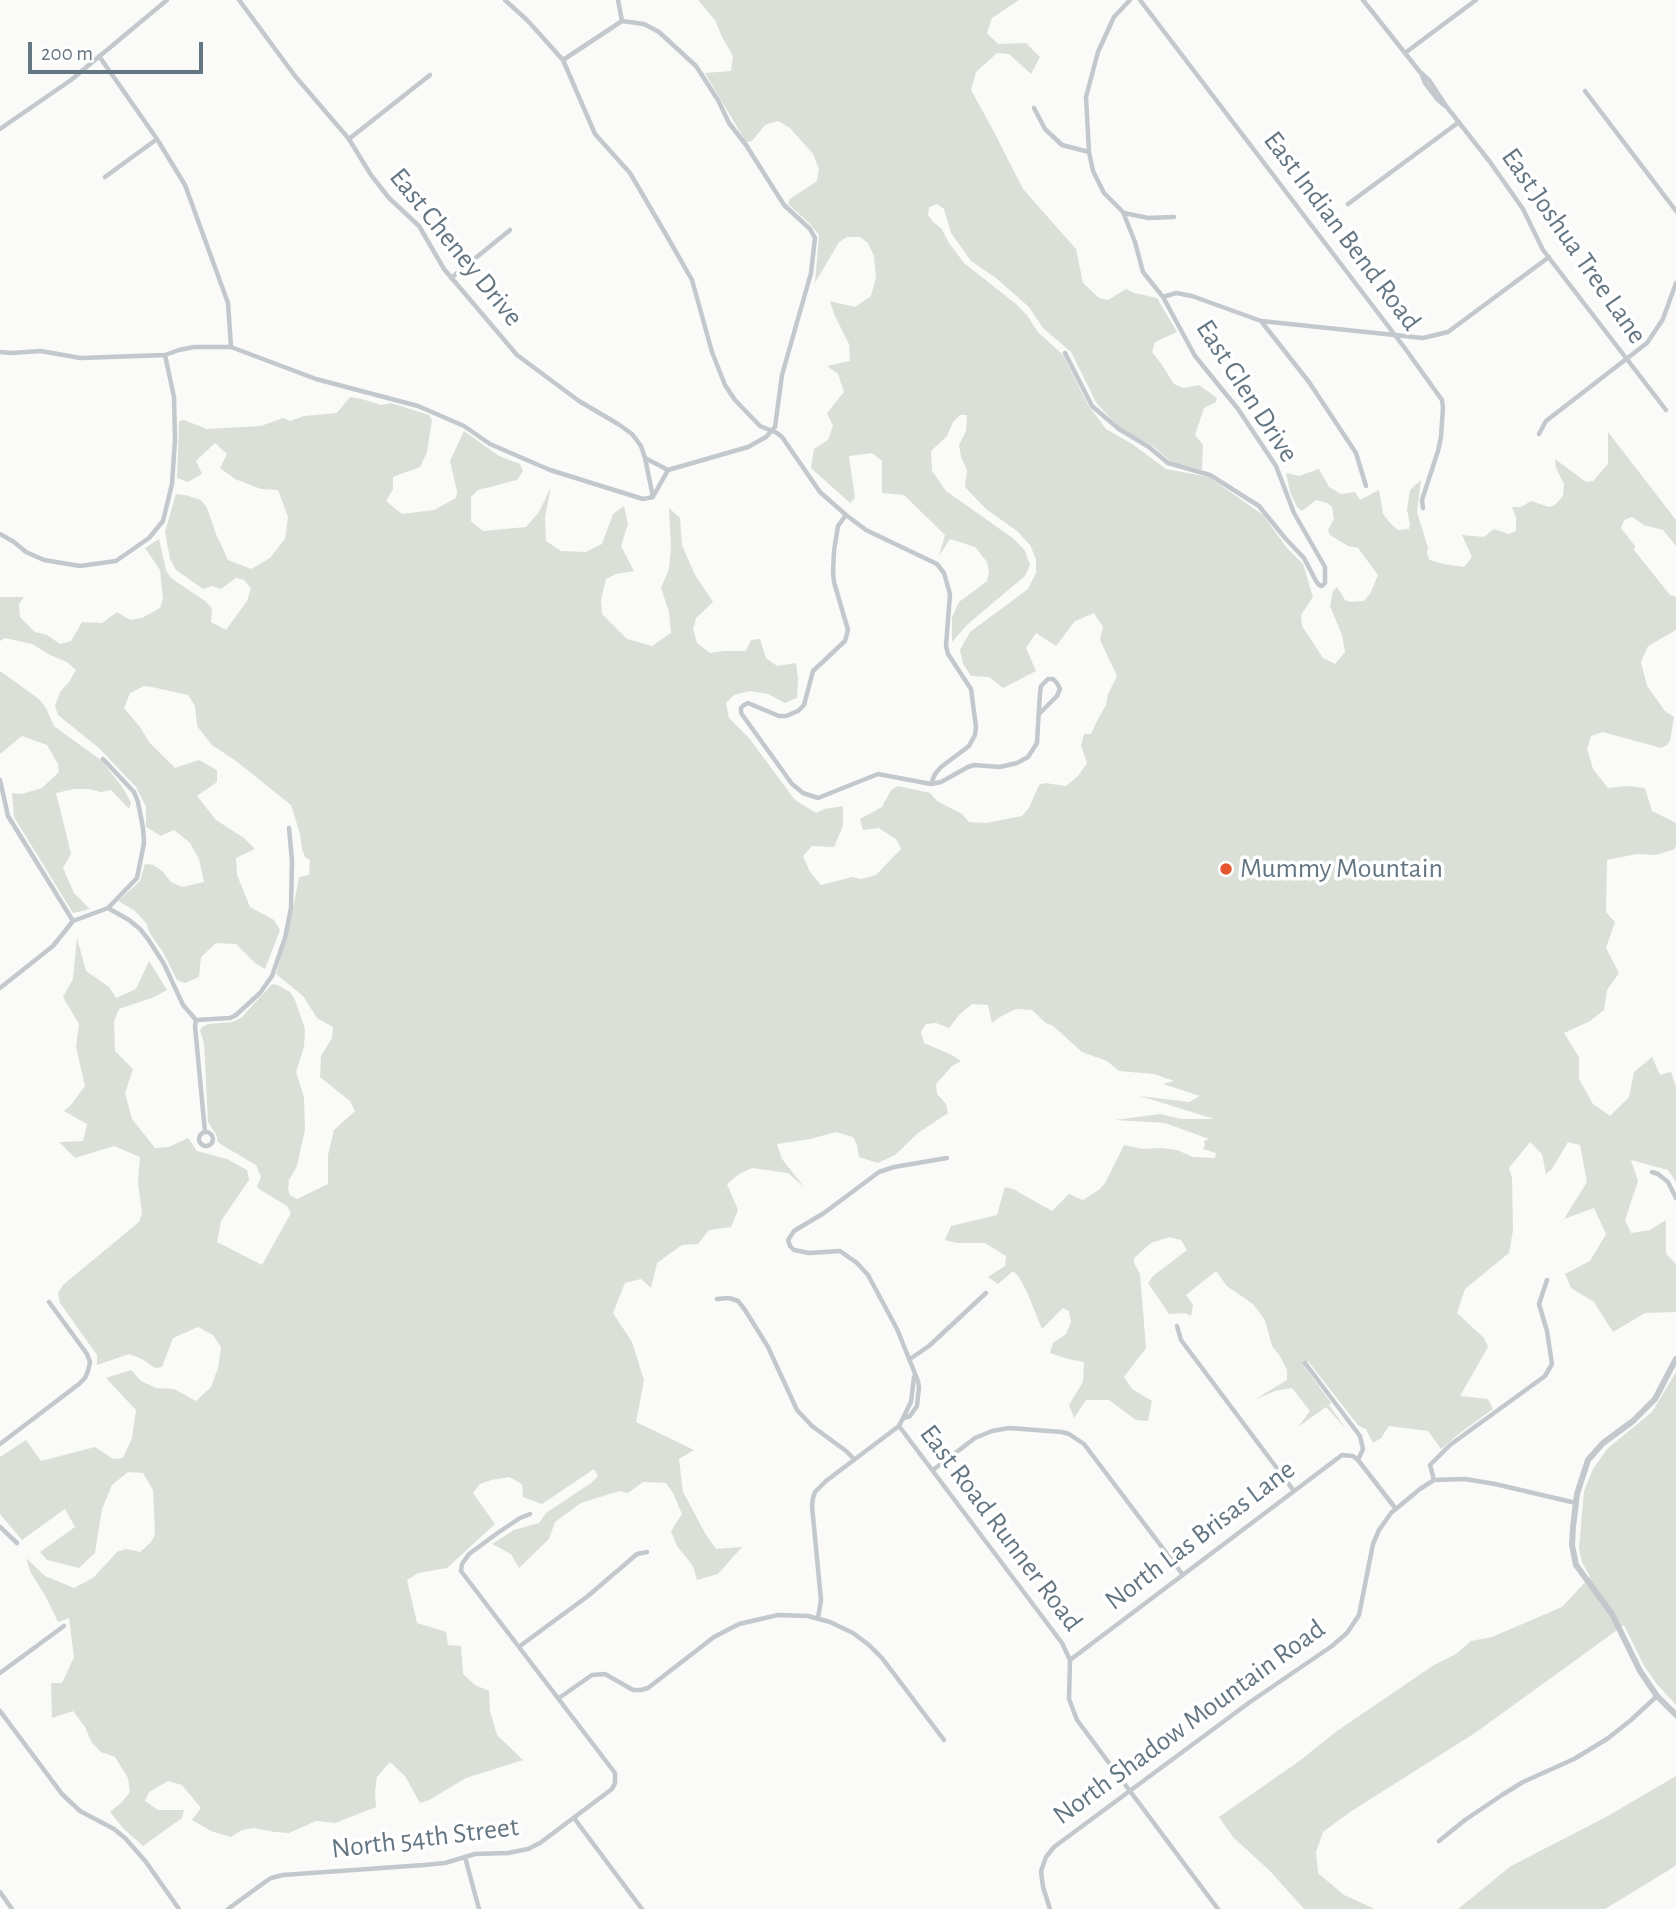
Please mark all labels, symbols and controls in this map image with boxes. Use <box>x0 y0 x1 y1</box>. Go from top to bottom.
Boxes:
scale bar <box>32 28 206 72</box>
text: 200 m <box>41 43 93 64</box>
street label: East Indian Bend Road <box>1256 124 1428 338</box>
street label: East Joshua Tree Lane <box>1494 142 1654 350</box>
street label: East Cheney Drive <box>382 161 530 333</box>
street label: East Glen Drive <box>1188 313 1306 469</box>
place label: Mummy Mountain <box>1240 852 1443 886</box>
marker: Mummy Mountain <box>1218 861 1234 877</box>
street label: East Road Runner Road <box>912 1418 1090 1638</box>
street label: North Las Brisas Lane <box>1098 1453 1302 1617</box>
street label: North Shadow Mountain Road <box>1046 1612 1332 1832</box>
street label: North 54th Street <box>329 1810 521 1866</box>

